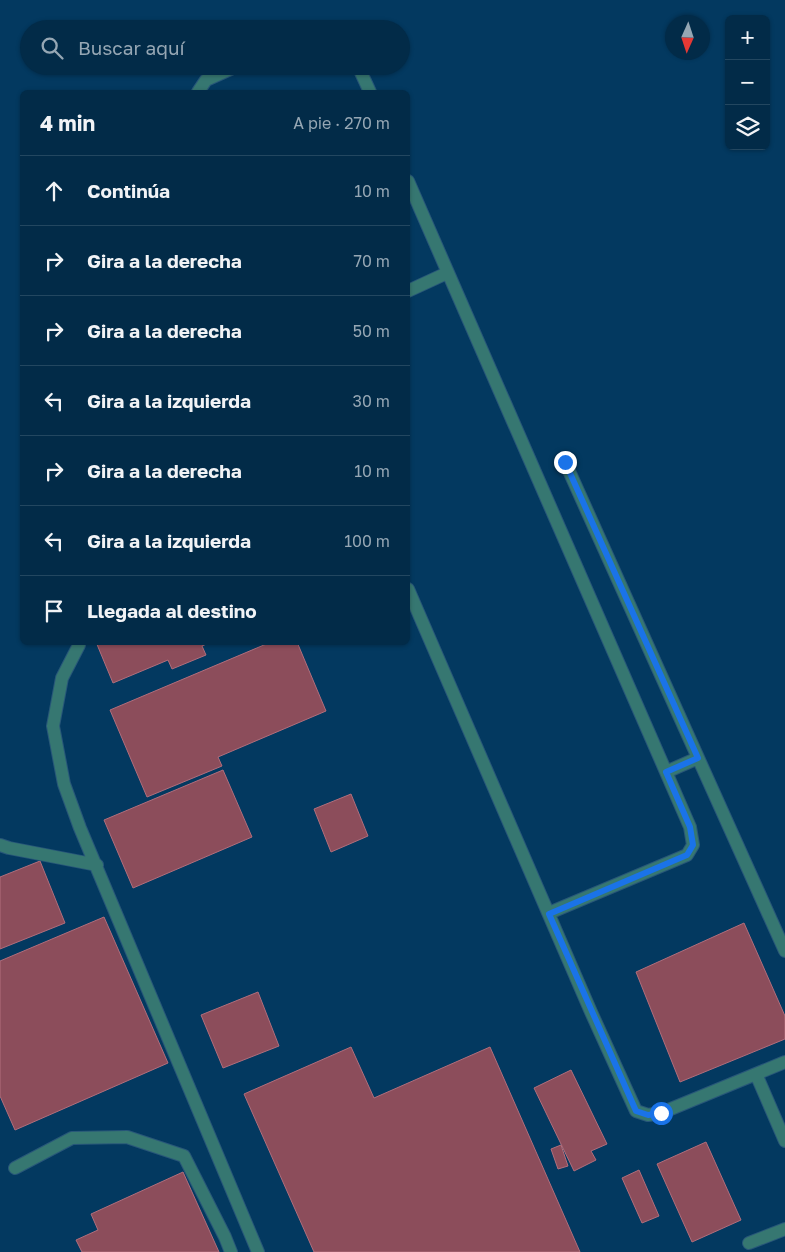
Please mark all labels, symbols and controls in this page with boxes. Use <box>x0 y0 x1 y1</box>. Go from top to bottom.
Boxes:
north arrow <box>665 15 710 60</box>
map controls <box>725 15 770 150</box>
button: + <box>725 15 770 60</box>
search box <box>20 20 410 75</box>
icon: search <box>38 34 66 62</box>
text: Buscar aquí <box>78 36 185 59</box>
button: − <box>725 60 770 105</box>
button: layers <box>725 105 770 150</box>
text: 4 min <box>40 110 95 136</box>
text: A pie · 270 m <box>293 113 390 133</box>
icon: ahead <box>40 177 68 205</box>
text: Continúa <box>87 179 170 202</box>
text: 10 m <box>354 181 390 201</box>
icon: right <box>40 247 68 275</box>
text: Gira a la derecha <box>87 249 242 272</box>
text: 70 m <box>353 251 390 271</box>
icon: right <box>40 317 68 345</box>
text: Gira a la derecha <box>87 319 242 342</box>
text: 50 m <box>353 321 390 341</box>
icon: left <box>40 387 68 415</box>
text: Gira a la izquierda <box>87 389 251 412</box>
text: 30 m <box>353 391 390 411</box>
route end <box>554 451 577 474</box>
icon: right <box>40 457 68 485</box>
text: Gira a la derecha <box>87 459 242 482</box>
text: 10 m <box>354 461 390 481</box>
icon: left <box>40 527 68 555</box>
text: Gira a la izquierda <box>87 529 251 552</box>
text: 100 m <box>344 531 390 551</box>
icon: arrive <box>40 597 68 625</box>
text: Llegada al destino <box>87 599 257 622</box>
route start <box>650 1102 673 1125</box>

